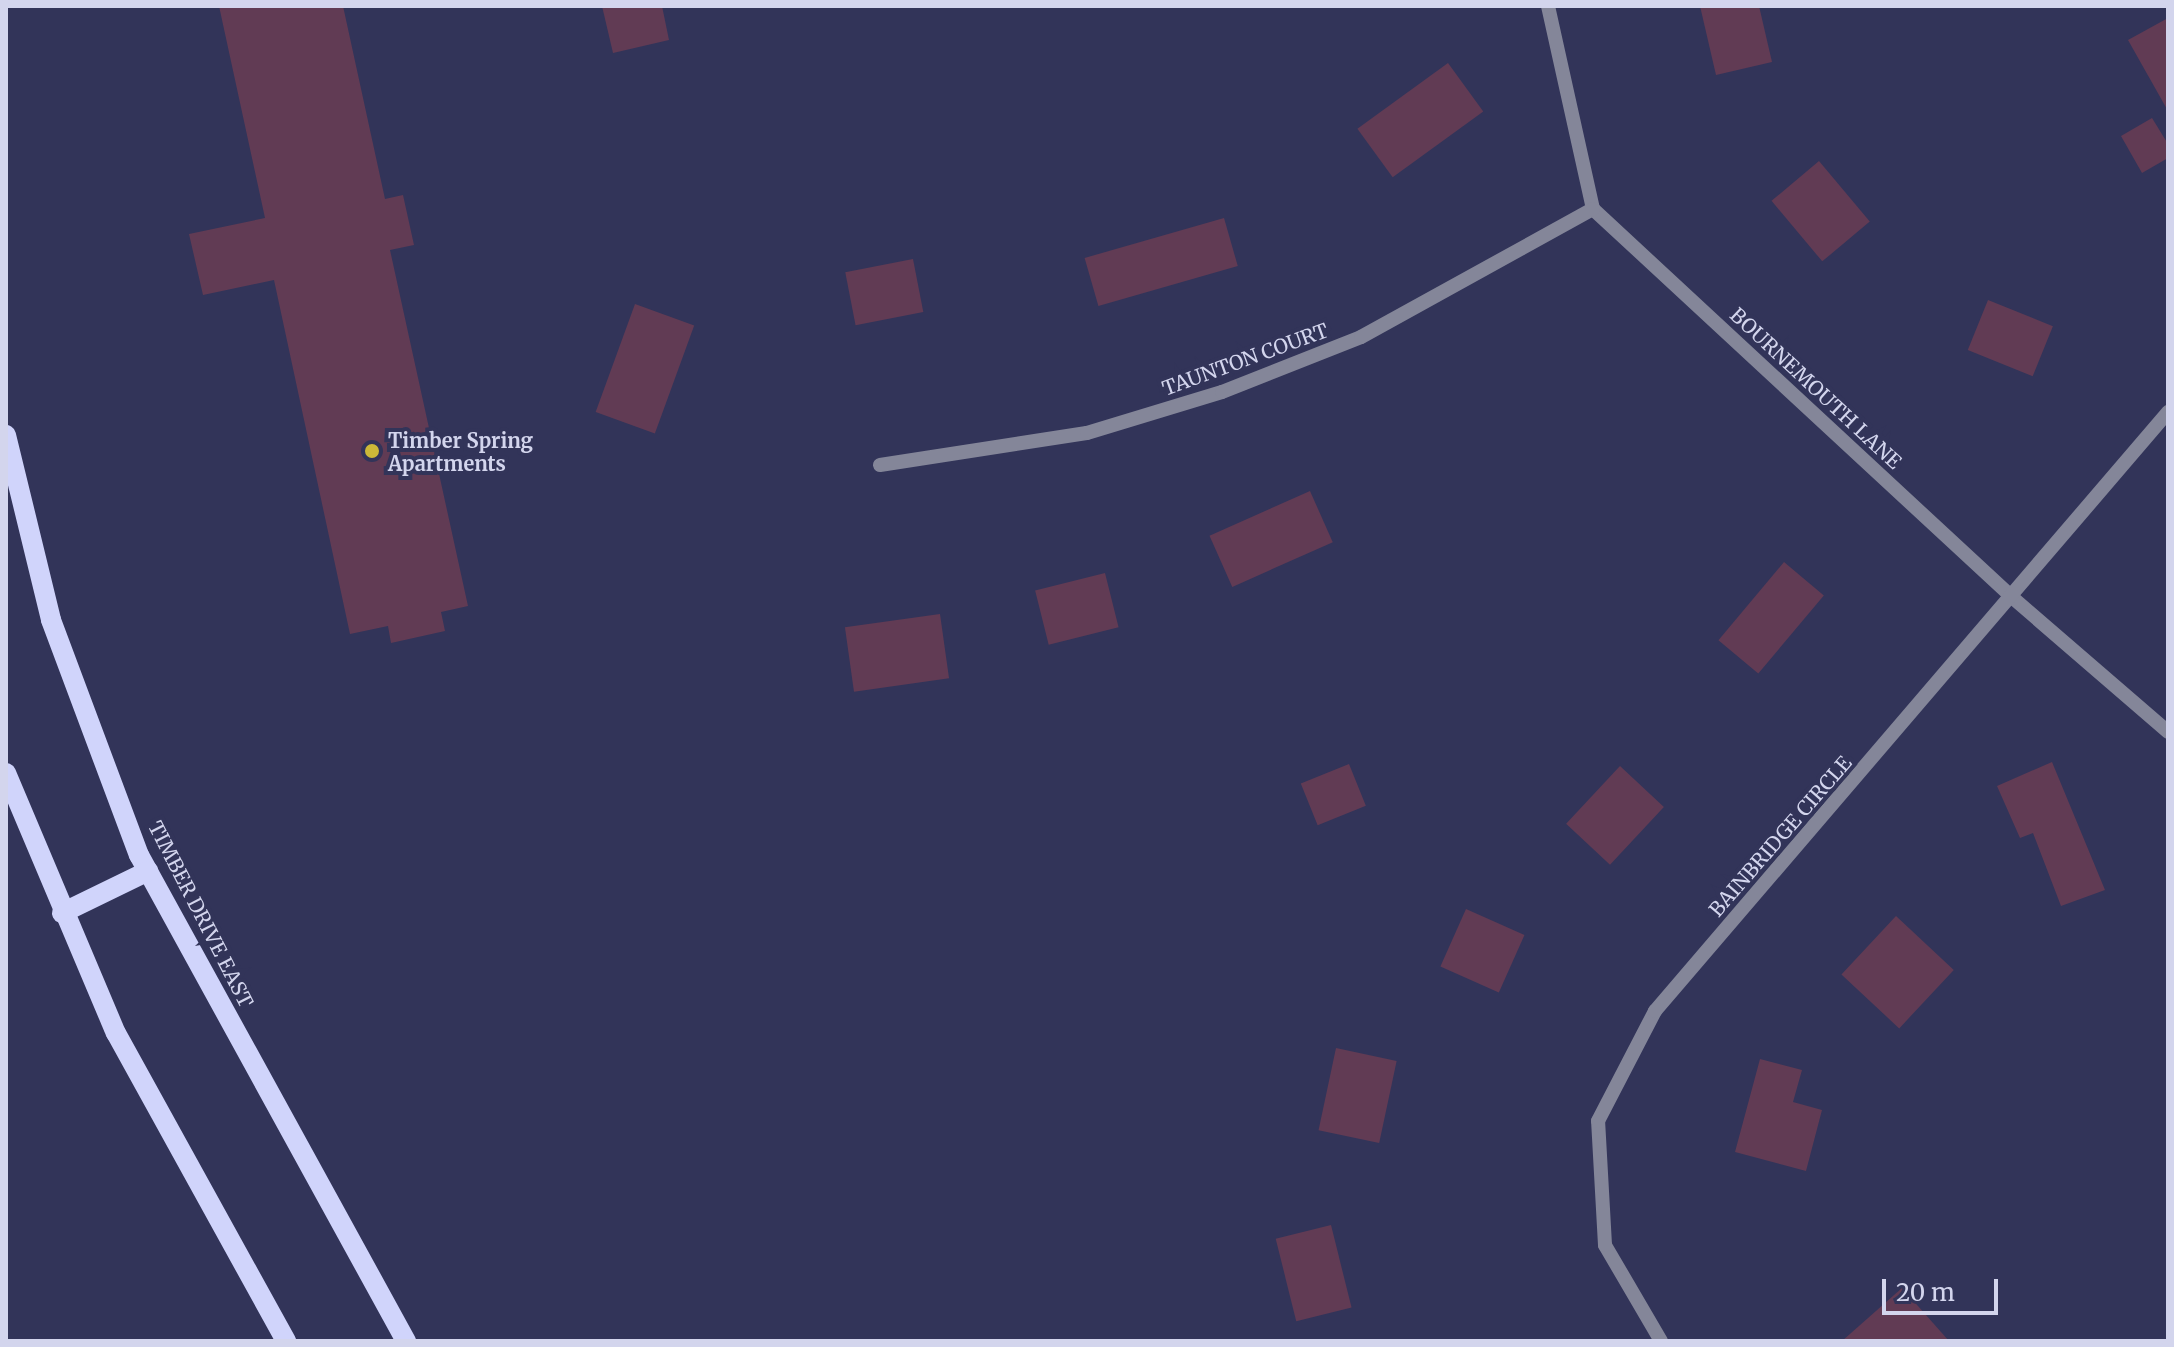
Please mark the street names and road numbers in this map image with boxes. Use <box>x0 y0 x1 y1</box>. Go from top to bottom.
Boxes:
street label: BOURNEMOUTH LANE <box>1726 302 1906 474</box>
street label: TAUNTON COURT <box>1159 318 1331 400</box>
street label: BAINBRIDGE CIRCLE <box>1704 751 1856 921</box>
street label: TIMBER DRIVE EAST <box>144 817 258 1011</box>

